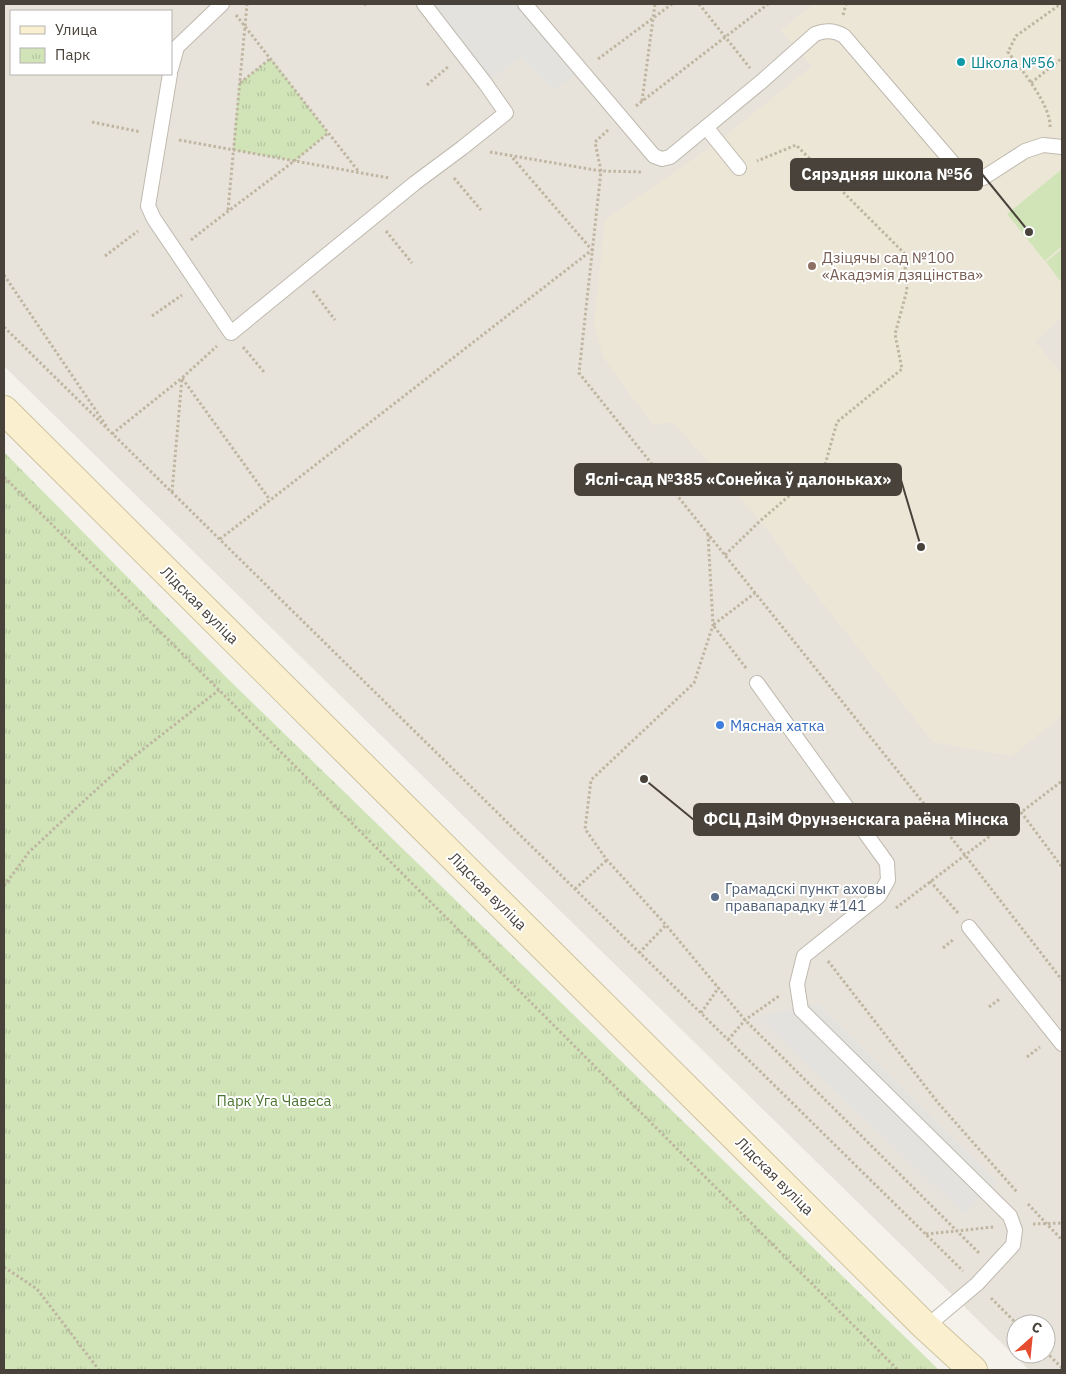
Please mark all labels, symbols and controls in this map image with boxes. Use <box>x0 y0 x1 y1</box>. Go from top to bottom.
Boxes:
legend <box>10 10 172 75</box>
text: Улица <box>55 20 97 39</box>
text: Парк <box>55 45 90 64</box>
place label: Школа №56 <box>971 53 1055 72</box>
marker: Школа №56 <box>955 56 967 68</box>
callout: Сярэдняя школа №56 <box>791 159 982 190</box>
text: Сярэдняя школа №56 <box>801 164 973 184</box>
place label: Дзіцячы сад №100 «Акадэмія дзяцінства» <box>822 248 983 284</box>
marker: Дзіцячы сад №100 «Акадэмія дзяцінства» <box>806 260 818 272</box>
callout: Яслі-сад №385 «Сонейка ў далоньках» <box>575 464 901 495</box>
text: Яслі-сад №385 «Сонейка ў далоньках» <box>585 469 891 489</box>
street label: Лідская вуліца <box>157 562 243 648</box>
place label: Мясная хатка <box>730 716 825 735</box>
marker: Мясная хатка <box>714 719 726 731</box>
callout: ФСЦ ДзіМ Фрунзенскага раёна Мінска <box>694 804 1019 835</box>
text: ФСЦ ДзіМ Фрунзенскага раёна Мінска <box>704 809 1008 829</box>
street label: Лідская вуліца <box>445 848 531 934</box>
place label: Грамадскі пункт аховы правапарадку #141 <box>725 879 886 915</box>
marker: Грамадскі пункт аховы правапарадку #141 <box>709 891 721 903</box>
park label: Парк Уга Чавеса <box>217 1091 331 1110</box>
street label: Лідская вуліца <box>732 1133 818 1219</box>
north arrow <box>1006 1314 1056 1364</box>
text: С <box>1029 1317 1045 1338</box>

